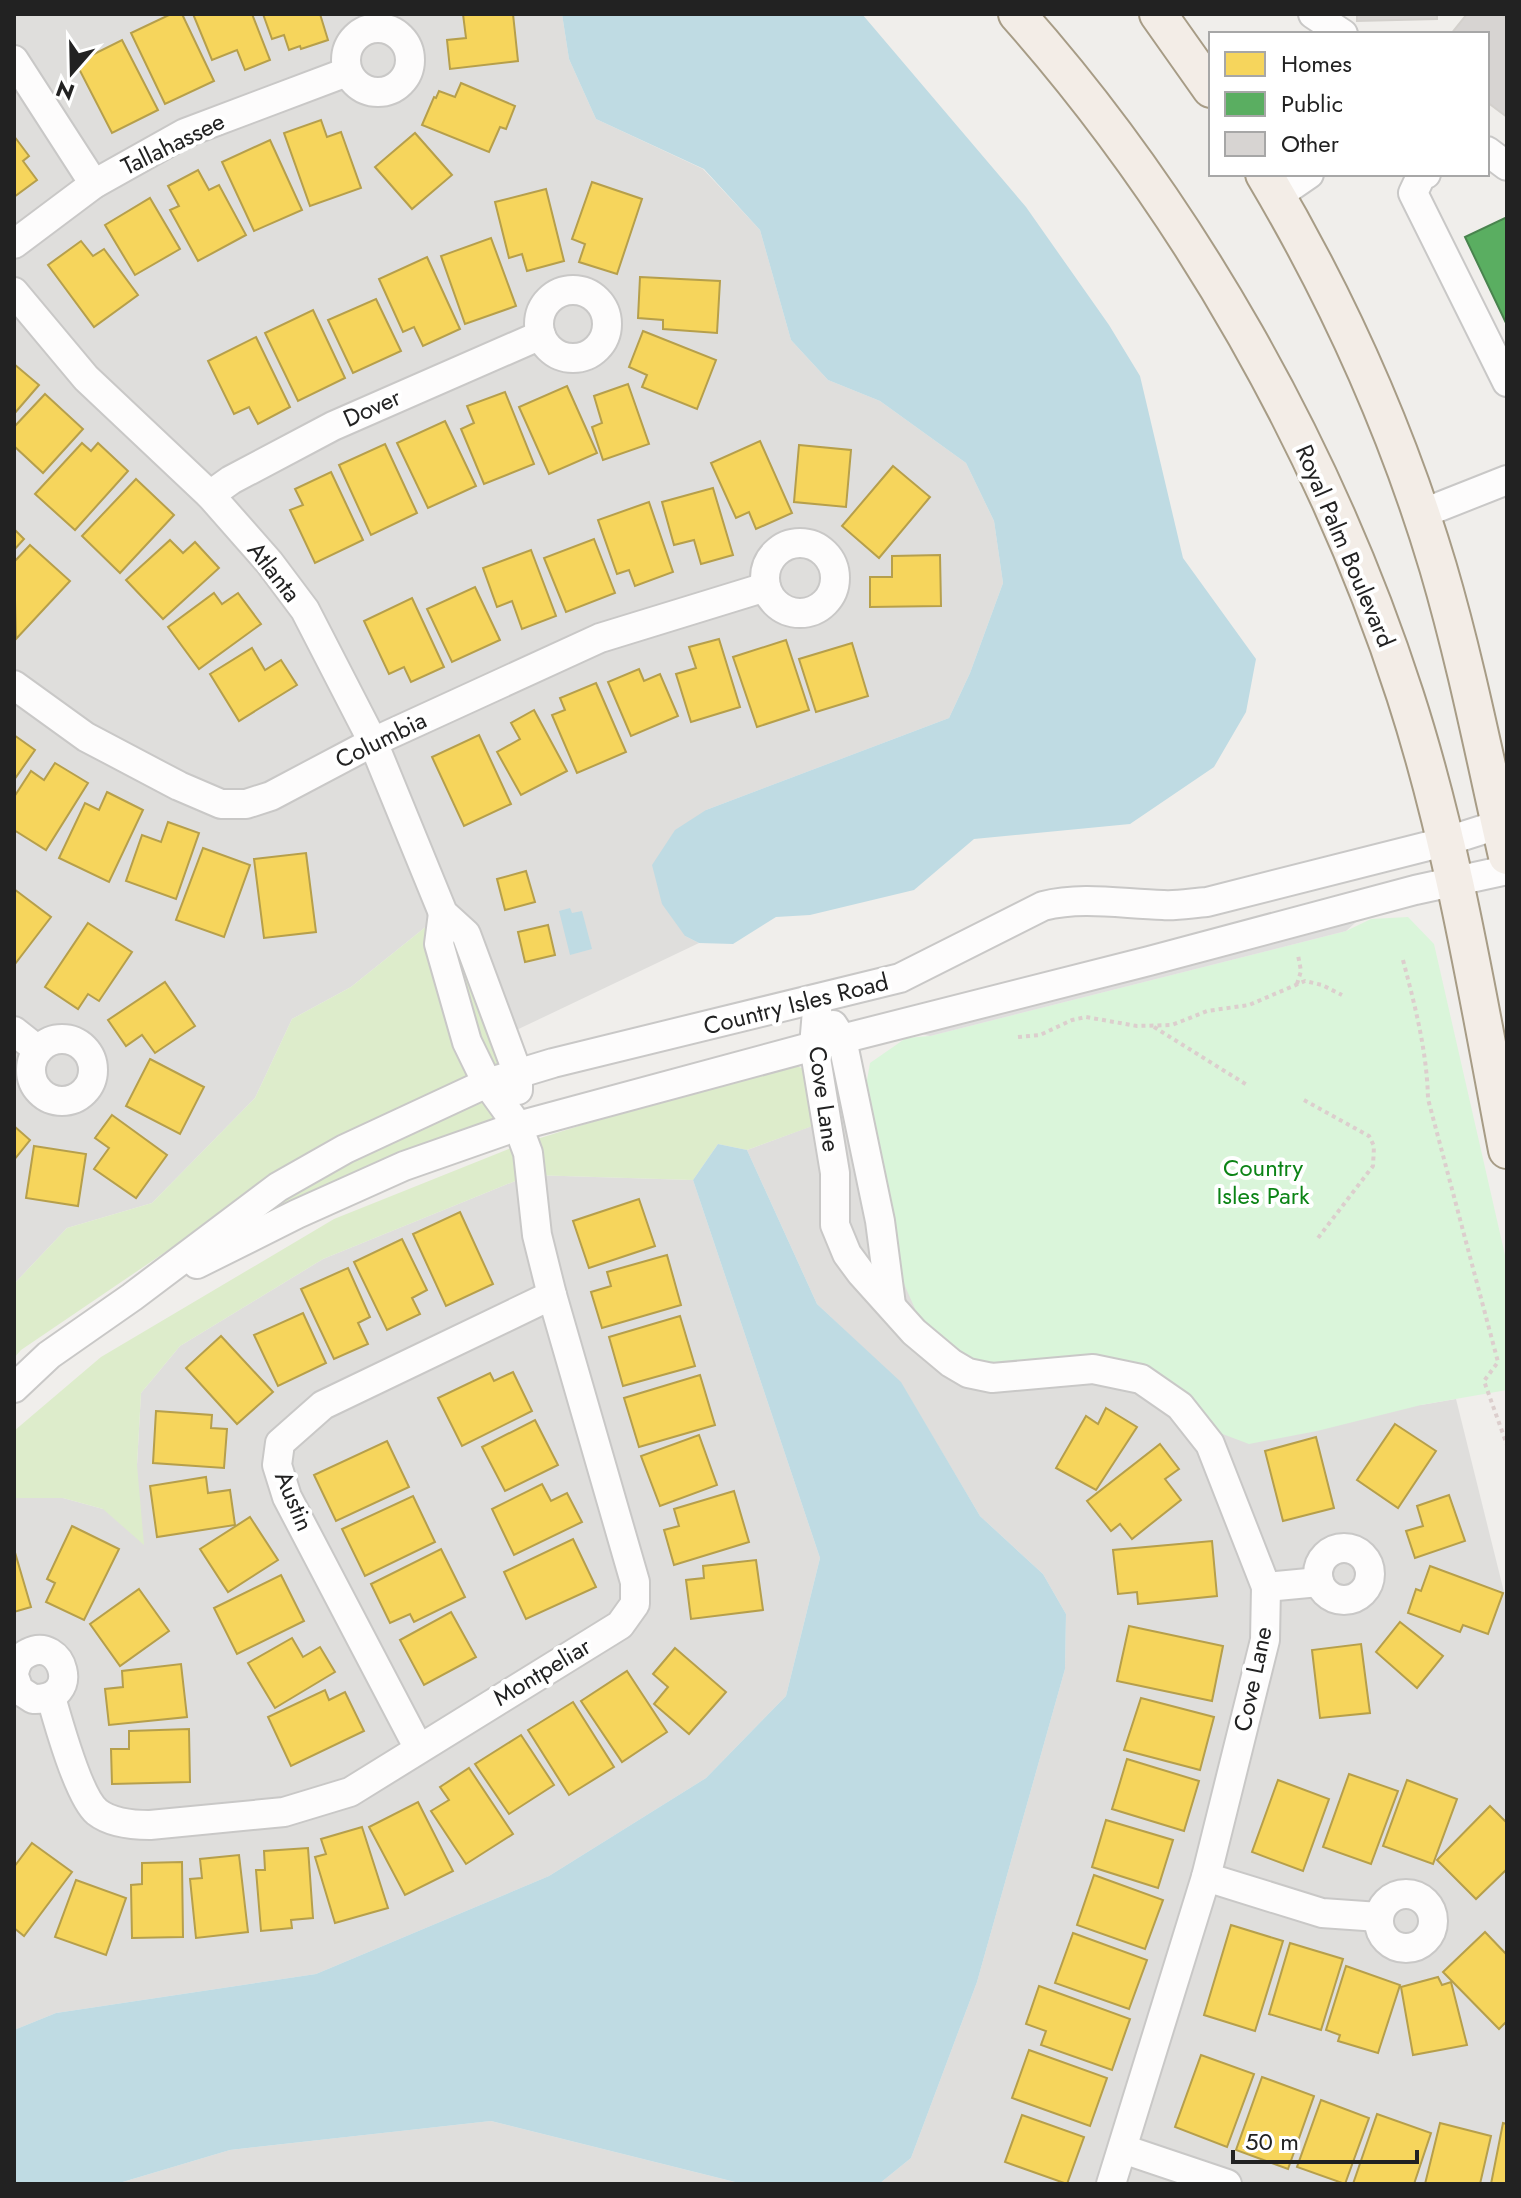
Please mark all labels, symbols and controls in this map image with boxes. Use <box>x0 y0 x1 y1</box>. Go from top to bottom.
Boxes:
north arrow <box>32 32 112 112</box>
legend <box>1209 32 1489 176</box>
text: Homes <box>1281 46 1352 81</box>
text: N <box>51 73 79 109</box>
text: Public <box>1281 86 1343 121</box>
street label: Tallahassee <box>115 103 230 184</box>
text: Other <box>1281 126 1340 161</box>
street label: Dover <box>337 379 407 436</box>
street label: Royal Palm Boulevard <box>1287 439 1404 653</box>
street label: Atlanta <box>239 534 309 609</box>
street label: Columbia <box>329 702 432 777</box>
street label: Country Isles Road <box>700 964 892 1043</box>
street label: Cove Lane <box>800 1044 849 1154</box>
park label: Country Isles Park <box>1216 1150 1310 1213</box>
street label: Austin <box>266 1465 323 1536</box>
street label: Cove Lane <box>1224 1623 1281 1734</box>
street label: Montpeliar <box>486 1628 598 1715</box>
scale bar <box>1233 2114 1417 2164</box>
text: 50 m <box>1245 2124 1299 2159</box>

